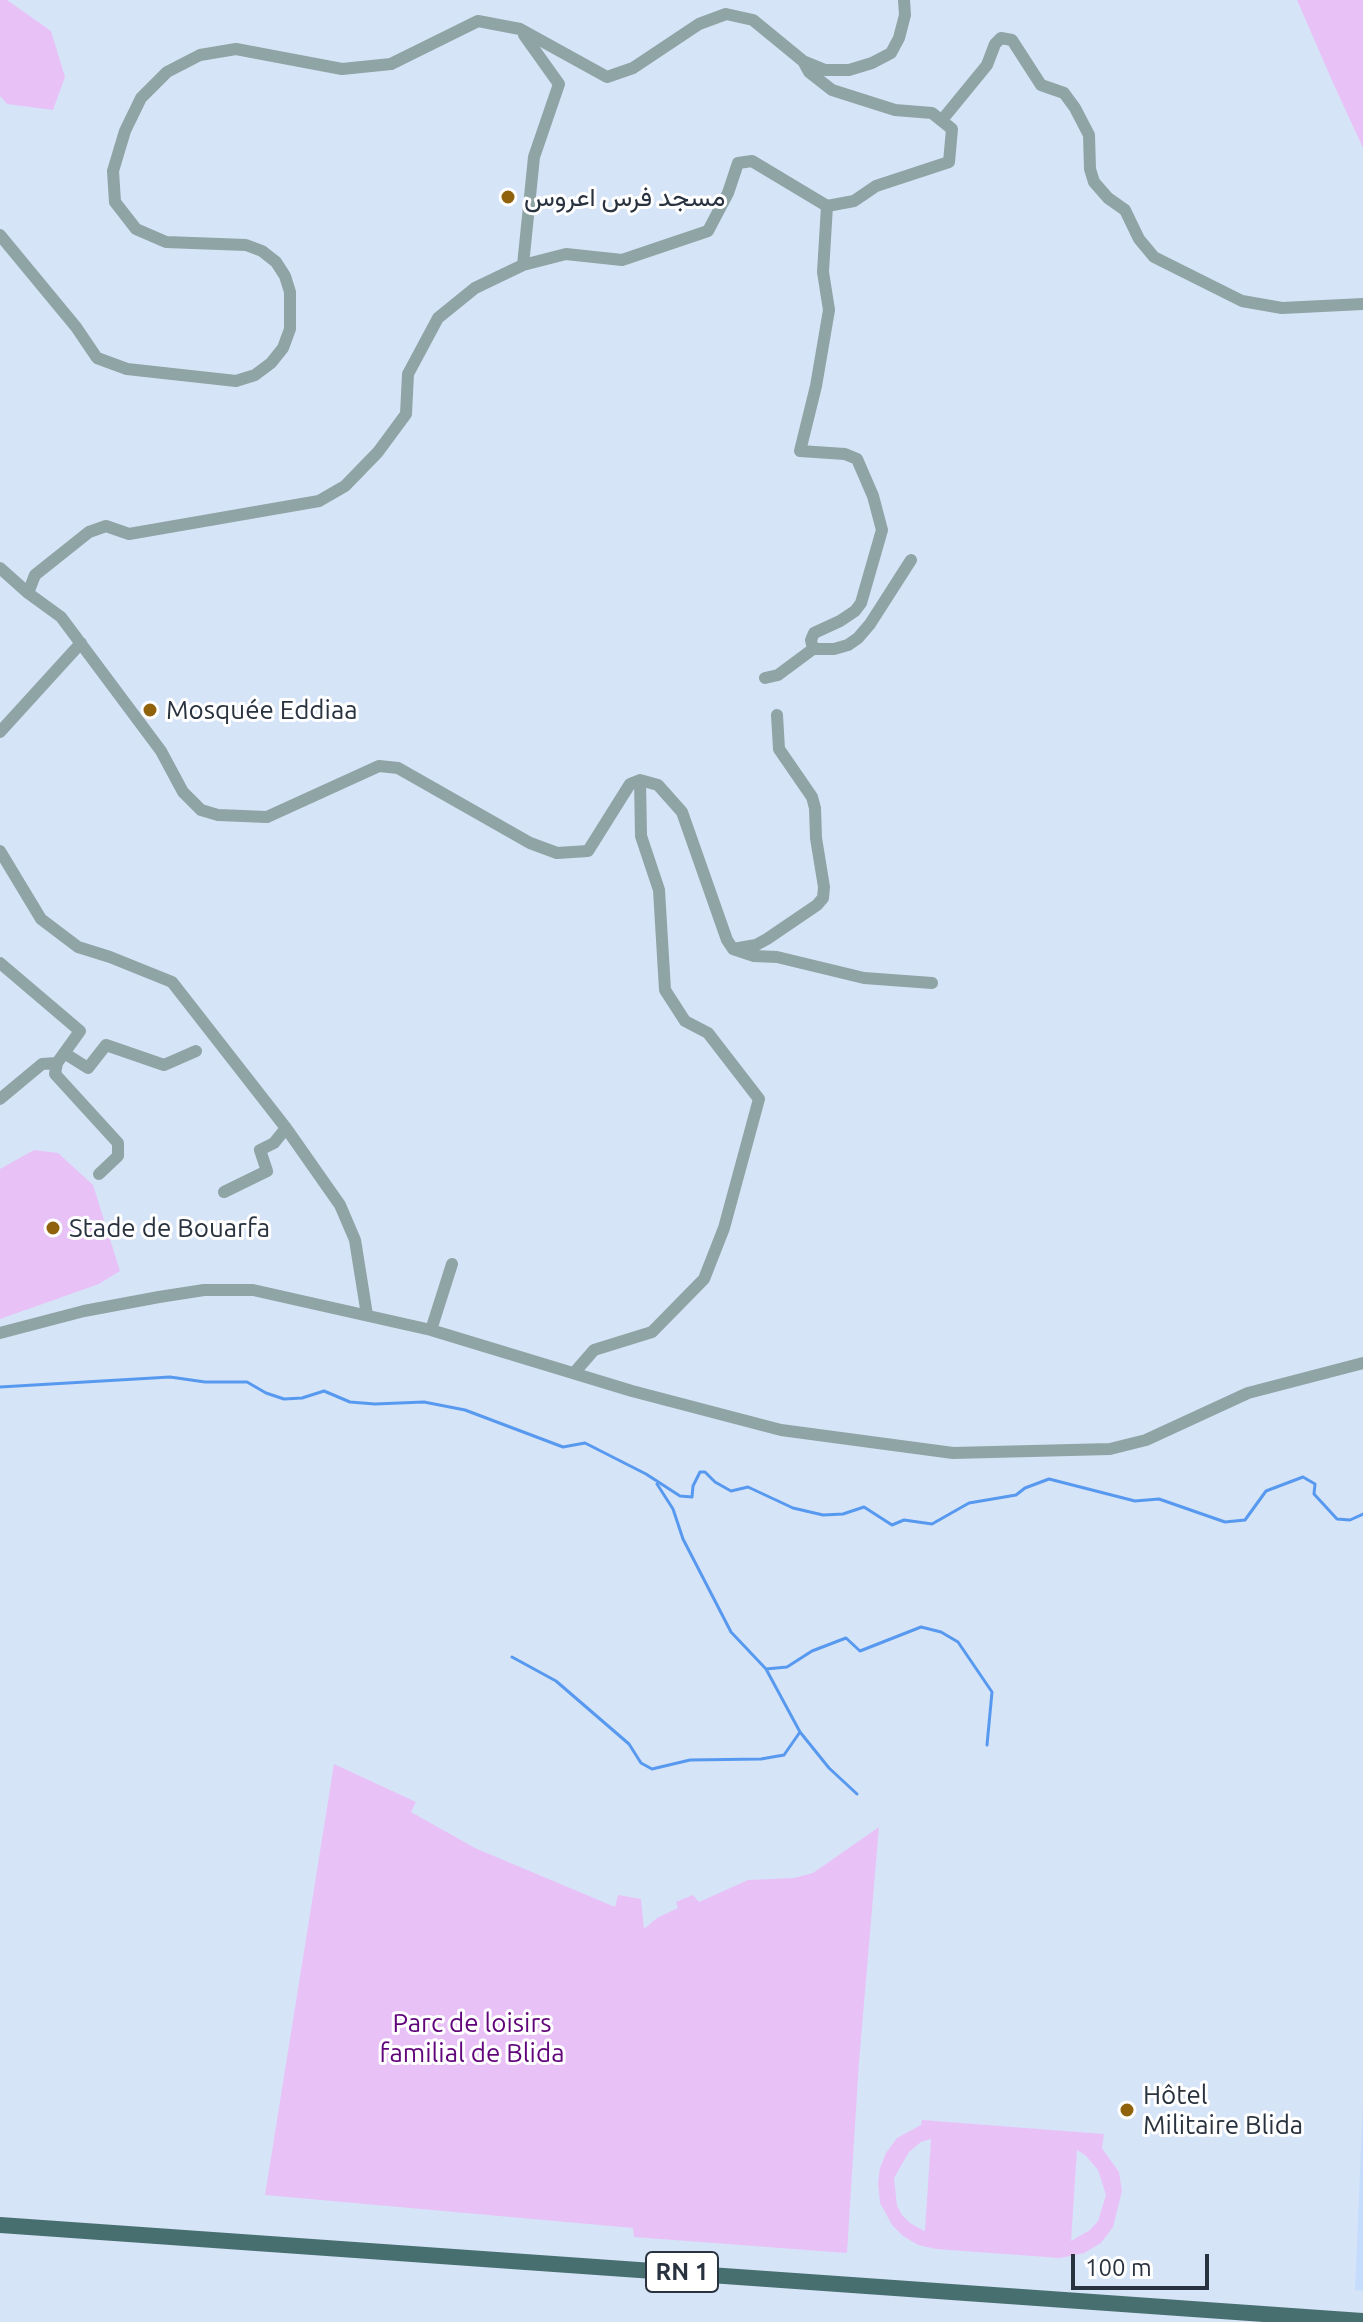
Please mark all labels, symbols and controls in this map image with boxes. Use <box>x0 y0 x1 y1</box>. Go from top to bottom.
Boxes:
place label: مسجد فرس اعروس <box>524 181 725 213</box>
marker: مسجد فرس اعروس <box>499 188 517 206</box>
place label: Mosquée Eddiaa <box>166 694 358 726</box>
marker: Mosquée Eddiaa <box>141 701 159 719</box>
place label: Stade de Bouarfa <box>69 1212 270 1244</box>
marker: Stade de Bouarfa <box>44 1219 62 1237</box>
park label: Parc de loisirs familial de Blida <box>380 2007 564 2068</box>
place label: Hôtel Militaire Blida <box>1143 2079 1303 2140</box>
marker: Hôtel Militaire Blida <box>1118 2101 1136 2119</box>
scale bar <box>1075 2238 1213 2288</box>
road number: RN 1 <box>646 2252 718 2292</box>
text: 100 m <box>1085 2254 1152 2281</box>

